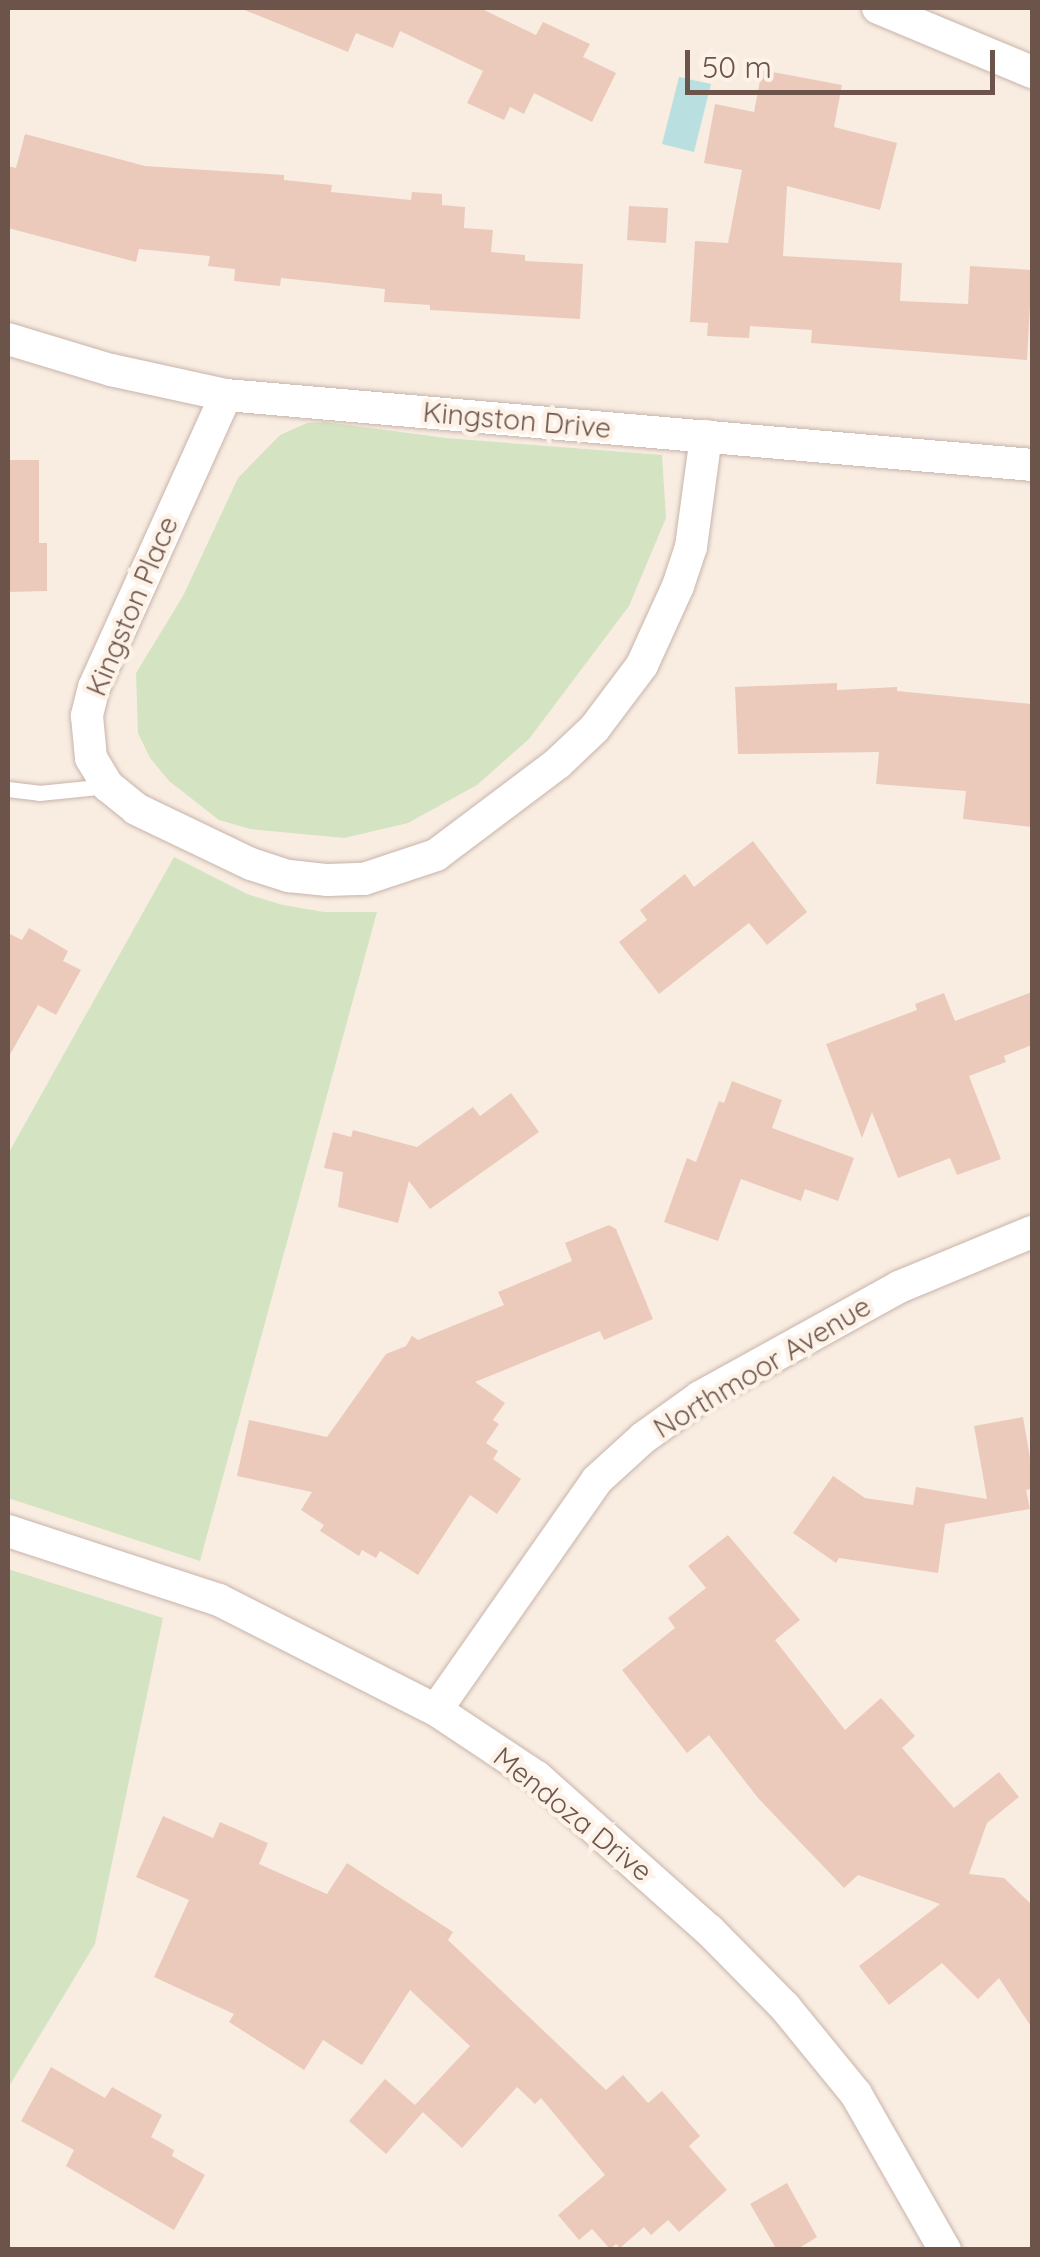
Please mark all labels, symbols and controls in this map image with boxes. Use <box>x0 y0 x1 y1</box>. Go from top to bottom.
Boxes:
scale bar <box>690 30 1000 92</box>
text: 50 m <box>702 48 772 86</box>
street label: Kingston Drive <box>421 395 613 445</box>
street label: Kingston Place <box>79 511 185 701</box>
street label: Northmoor Avenue <box>647 1289 877 1445</box>
street label: Mendoza Drive <box>487 1740 659 1888</box>

